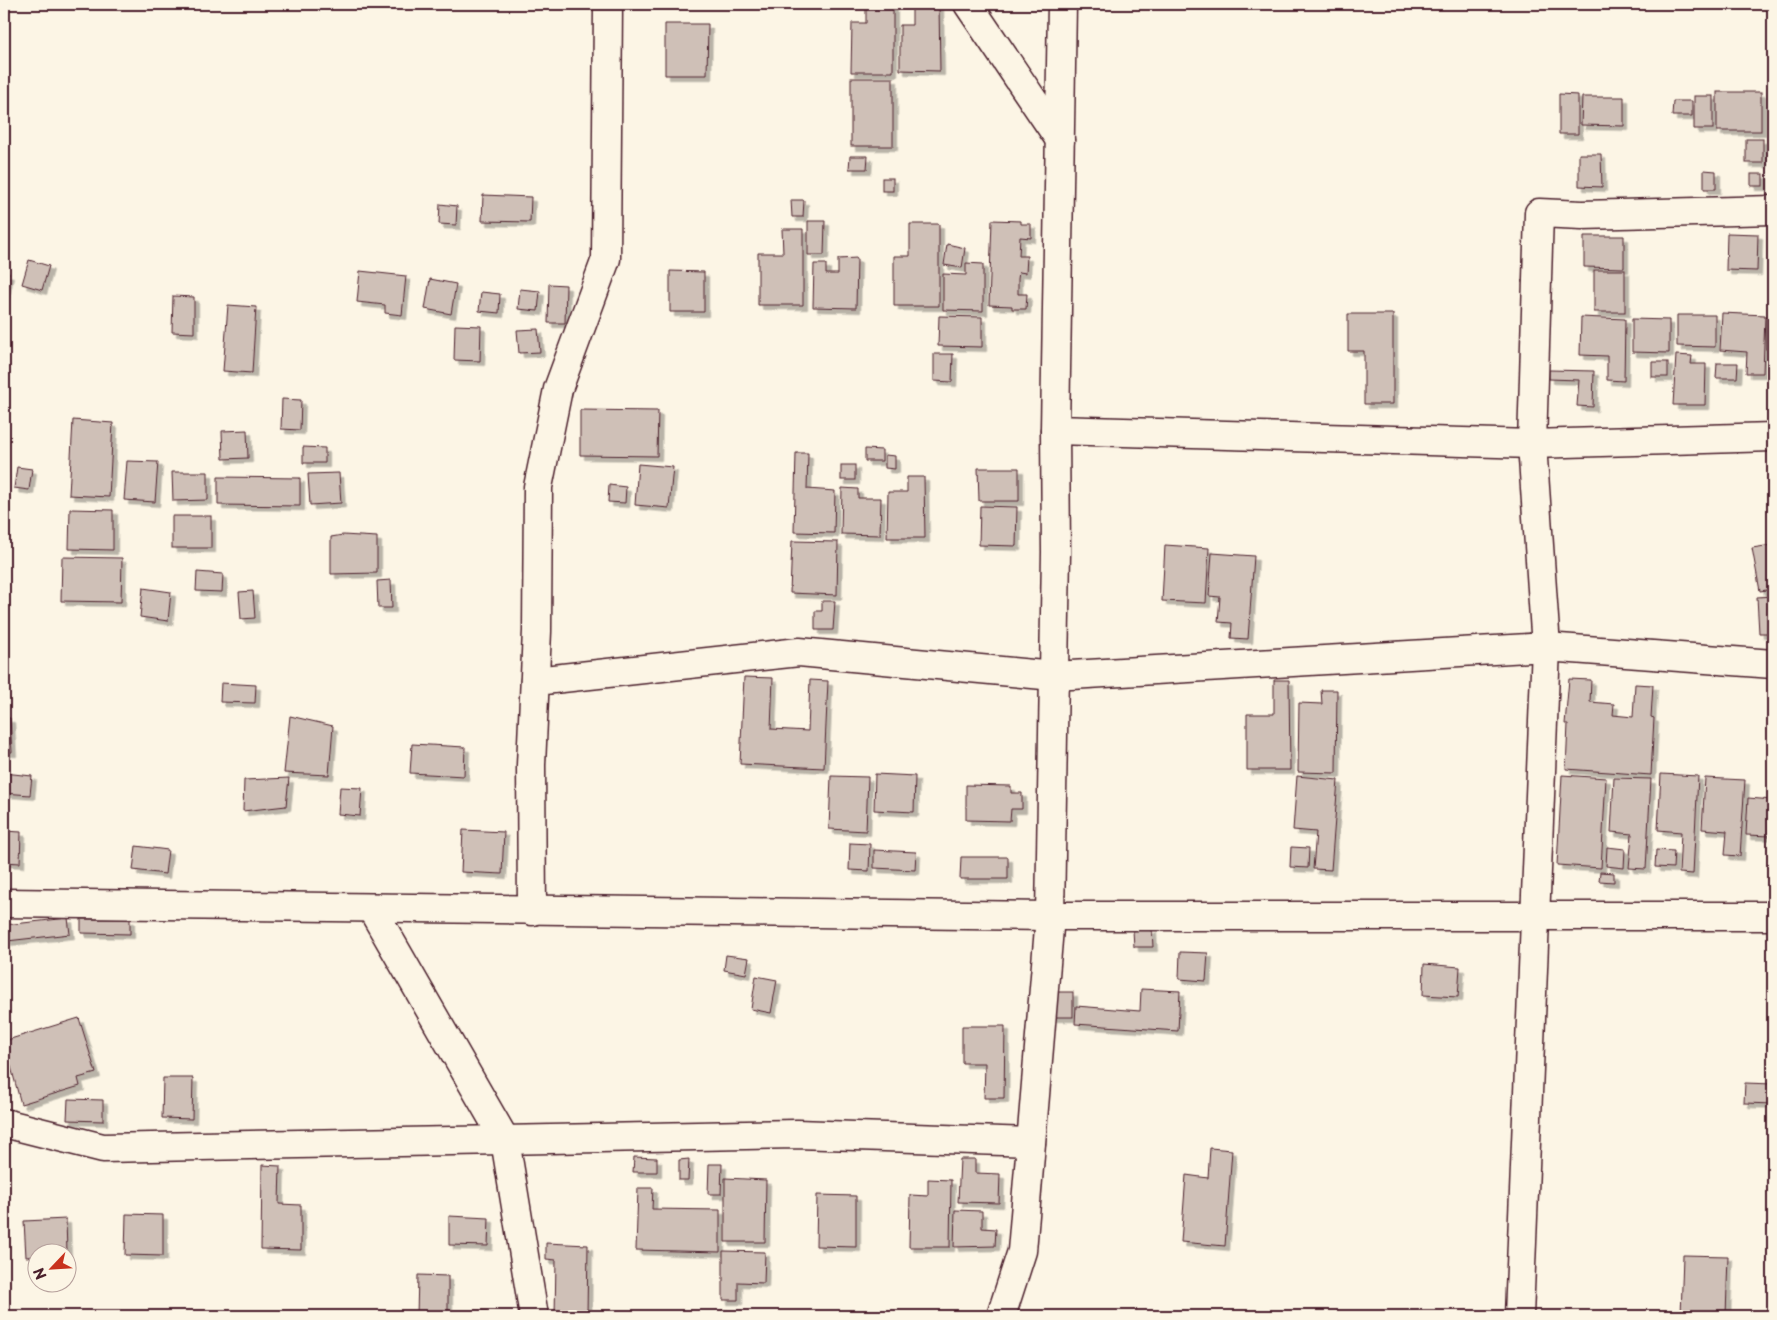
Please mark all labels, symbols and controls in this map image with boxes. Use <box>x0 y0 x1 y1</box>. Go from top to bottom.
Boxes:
north arrow <box>28 1242 78 1292</box>
text: N <box>28 1264 52 1283</box>

